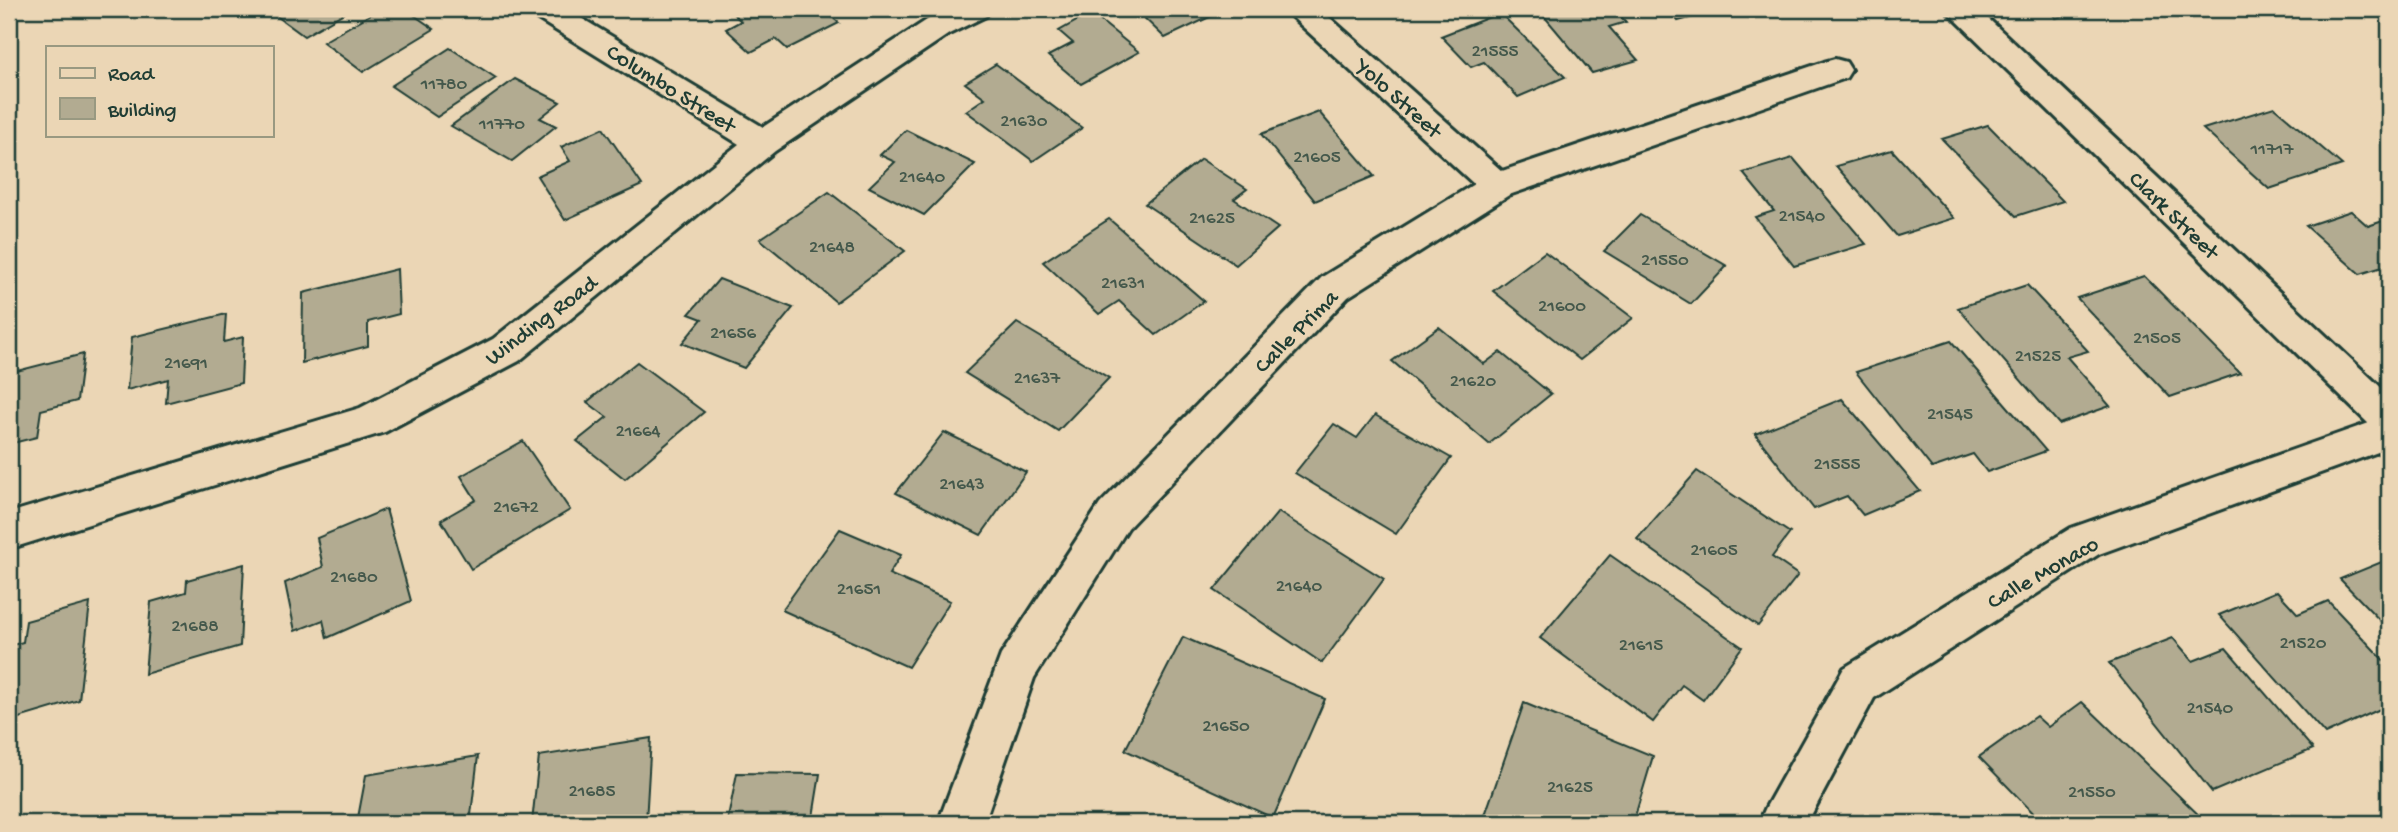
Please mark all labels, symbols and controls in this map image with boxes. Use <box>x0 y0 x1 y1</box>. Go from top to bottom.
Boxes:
street label: Columbo Street <box>600 39 741 141</box>
house number: 21555 <box>1472 41 1518 64</box>
legend <box>46 46 273 136</box>
street label: Yolo Street <box>1348 53 1447 146</box>
text: Road <box>108 64 156 89</box>
house number: 11780 <box>420 74 467 97</box>
text: Building <box>107 100 177 125</box>
house number: 21630 <box>1000 111 1048 134</box>
house number: 11770 <box>478 114 525 137</box>
house number: 11717 <box>2250 139 2295 162</box>
house number: 21605 <box>1293 147 1341 170</box>
house number: 21640 <box>899 167 945 190</box>
street label: Clark Street <box>2122 167 2225 267</box>
house number: 21540 <box>1779 206 1826 229</box>
house number: 21625 <box>1189 208 1235 231</box>
house number: 21648 <box>809 237 855 260</box>
house number: 21550 <box>1641 250 1689 273</box>
street label: Winding Road <box>481 270 605 373</box>
house number: 21631 <box>1101 273 1145 296</box>
street label: Calle Prima <box>1250 284 1346 380</box>
house number: 21600 <box>1538 296 1586 319</box>
house number: 21656 <box>710 323 756 346</box>
house number: 21505 <box>2133 328 2181 351</box>
house number: 21525 <box>2015 346 2061 369</box>
house number: 21691 <box>164 353 208 376</box>
house number: 21637 <box>1014 368 1061 391</box>
house number: 21620 <box>1450 371 1497 394</box>
house number: 21545 <box>1927 404 1973 427</box>
house number: 21664 <box>615 421 661 444</box>
house number: 21555 <box>1814 454 1860 477</box>
house number: 21643 <box>939 474 985 497</box>
house number: 21672 <box>493 497 539 520</box>
street label: Calle Monaco <box>1983 531 2104 617</box>
house number: 21605 <box>1690 540 1738 563</box>
house number: 21680 <box>330 567 378 590</box>
house number: 21640 <box>1276 576 1322 599</box>
house number: 21651 <box>837 579 881 602</box>
house number: 21688 <box>171 616 219 639</box>
house number: 21520 <box>2279 633 2327 656</box>
house number: 21615 <box>1619 635 1663 658</box>
house number: 21540 <box>2187 698 2234 721</box>
house number: 21650 <box>1202 716 1250 739</box>
house number: 21625 <box>1547 777 1593 800</box>
house number: 21685 <box>568 781 616 804</box>
house number: 21550 <box>2068 782 2116 805</box>

